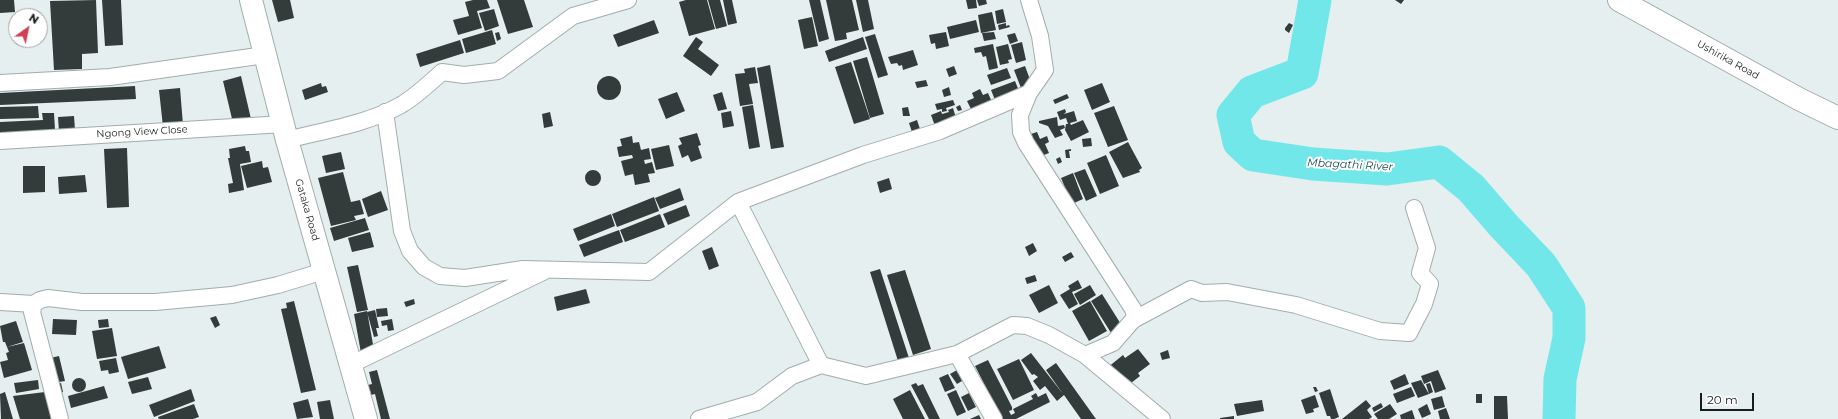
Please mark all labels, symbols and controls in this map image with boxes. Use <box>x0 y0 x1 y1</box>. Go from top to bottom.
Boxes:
north arrow <box>8 8 48 48</box>
text: N <box>26 10 42 27</box>
street label: Ushirika Road <box>1695 38 1761 82</box>
street label: Ngong View Close <box>96 124 188 140</box>
water label: Mbagathi River <box>1307 156 1393 174</box>
street label: Gataka Road <box>292 178 322 242</box>
scale bar <box>1702 385 1756 411</box>
text: 20 m <box>1707 392 1738 407</box>

